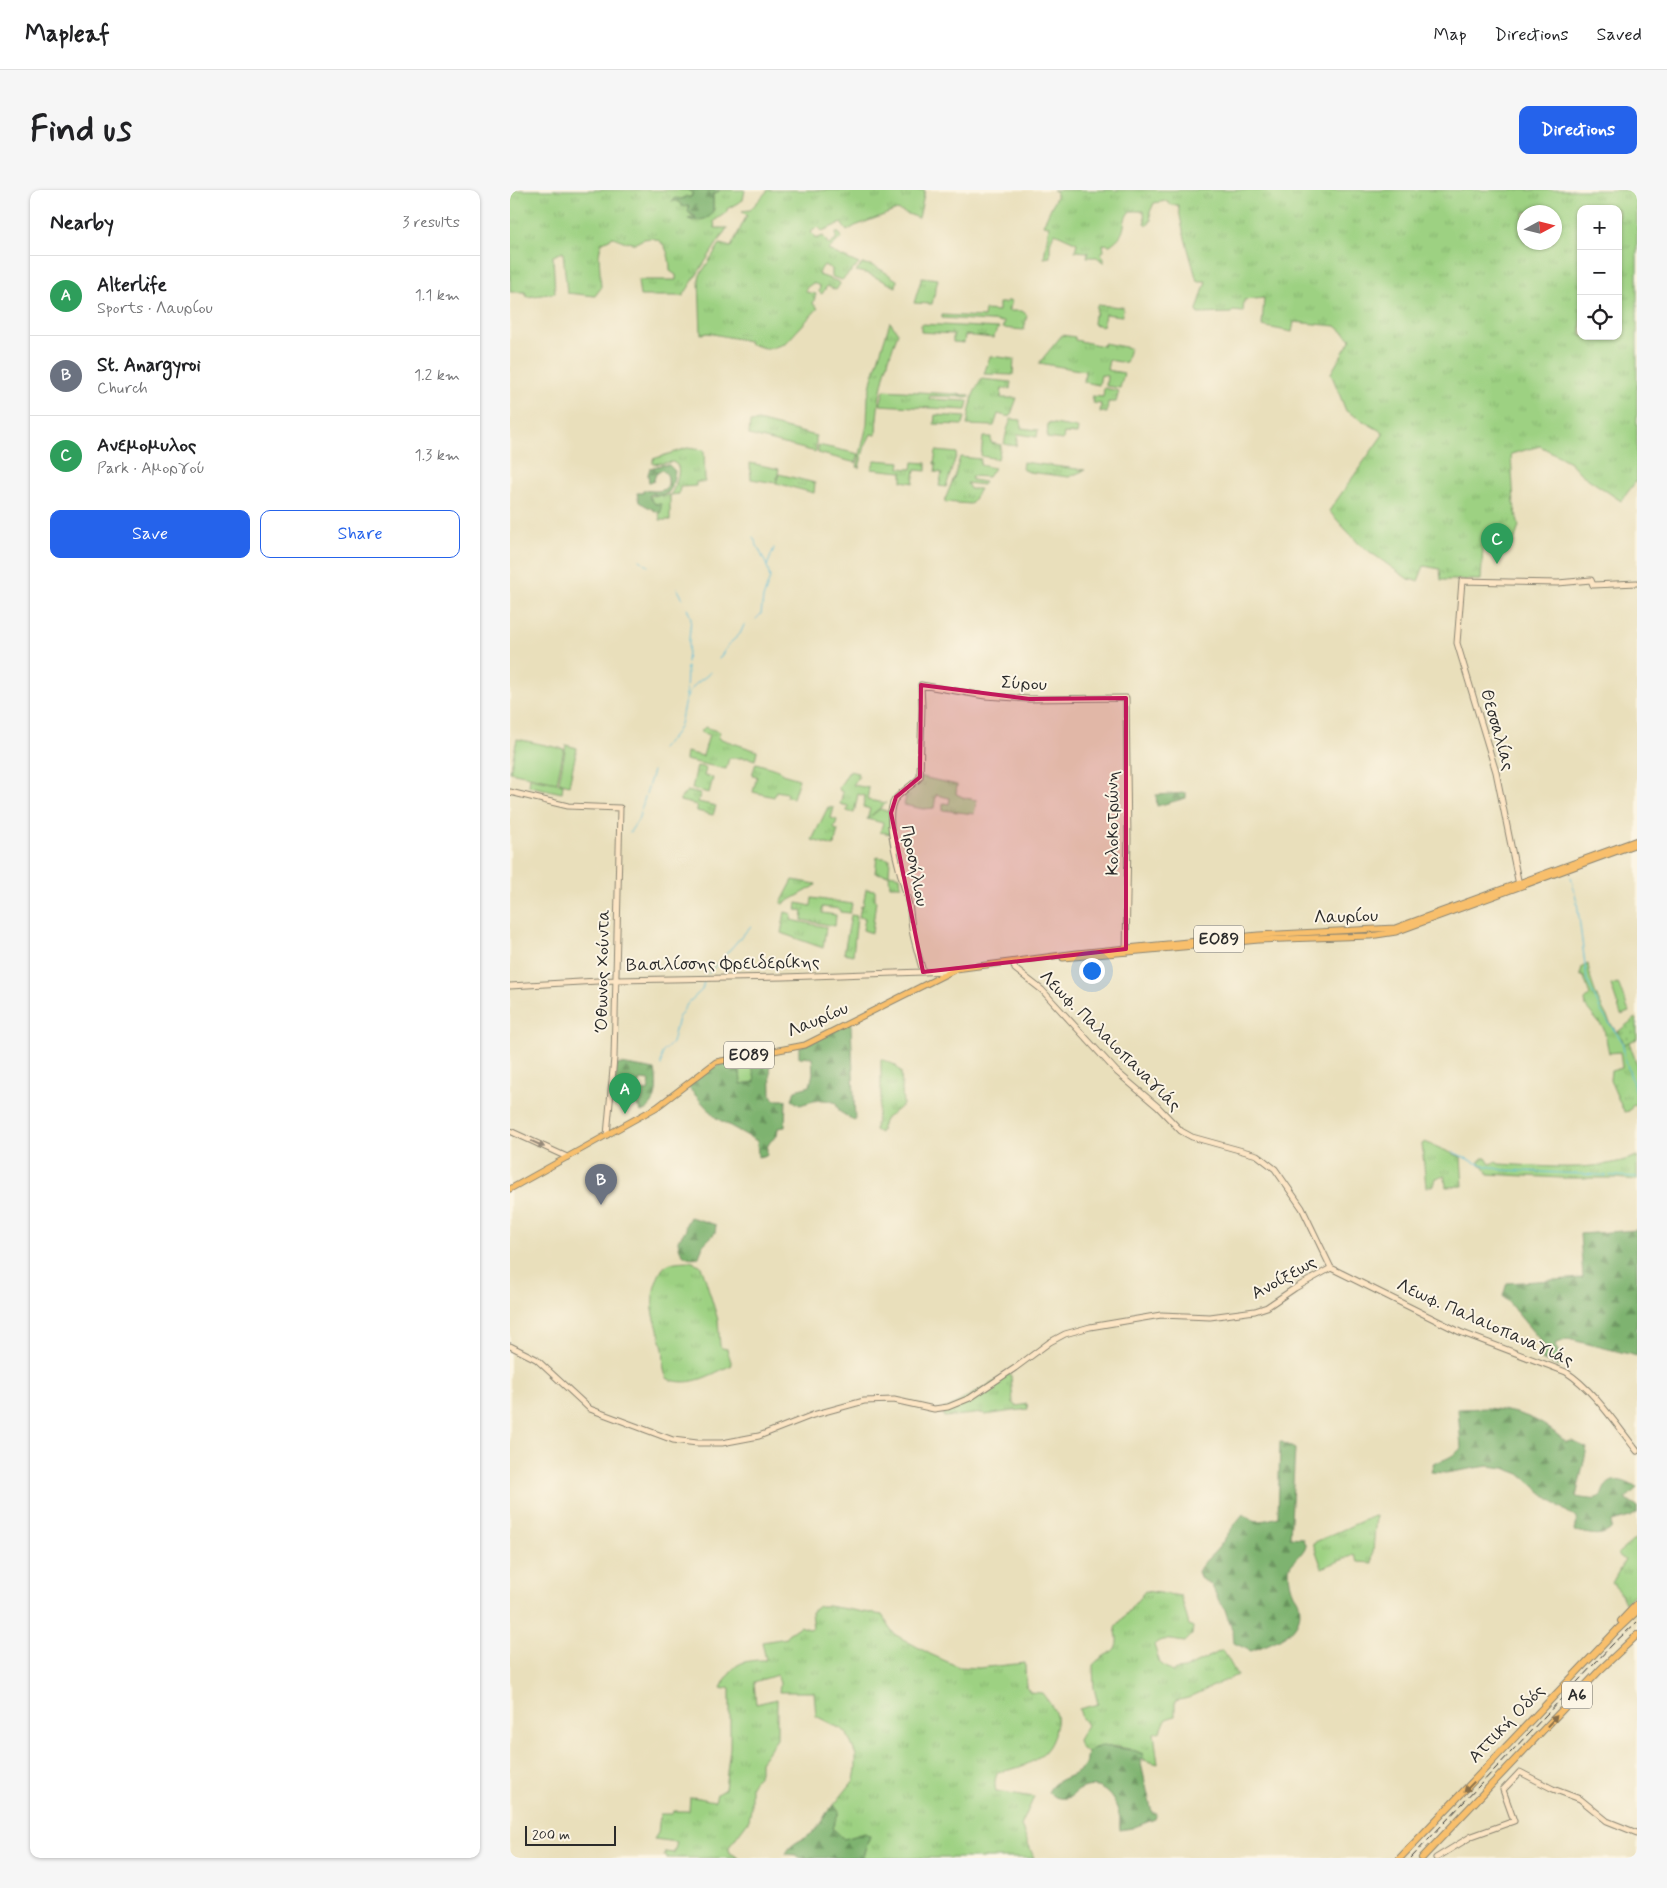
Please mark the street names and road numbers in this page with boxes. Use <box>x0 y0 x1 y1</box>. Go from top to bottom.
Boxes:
street label: Σύρου <box>1000 671 1048 697</box>
street label: Θεσσαλίας <box>1474 686 1520 774</box>
street label: Κολοκοτρώνη <box>1101 771 1125 875</box>
street label: Προσήλιου <box>894 823 934 909</box>
street label: Λαυρίου <box>1313 904 1379 930</box>
street label: Όθωνος Χούντα <box>590 909 616 1033</box>
road number: ΕΟ89 <box>1194 926 1244 952</box>
street label: Βασιλίσσης Φρειδερίκης <box>626 950 820 978</box>
street label: Λεωφ. Παλαιοπαναγιάς <box>1034 965 1186 1117</box>
street label: Λαυρίου <box>784 996 852 1044</box>
road number: ΕΟ89 <box>724 1042 774 1068</box>
street label: Ανοίξεως <box>1247 1250 1321 1306</box>
street label: Λεωφ. Παλαιοπαναγιάς <box>1393 1273 1577 1373</box>
street label: Αττική Οδός <box>1463 1679 1551 1769</box>
road number: Α6 <box>1562 1682 1592 1708</box>

